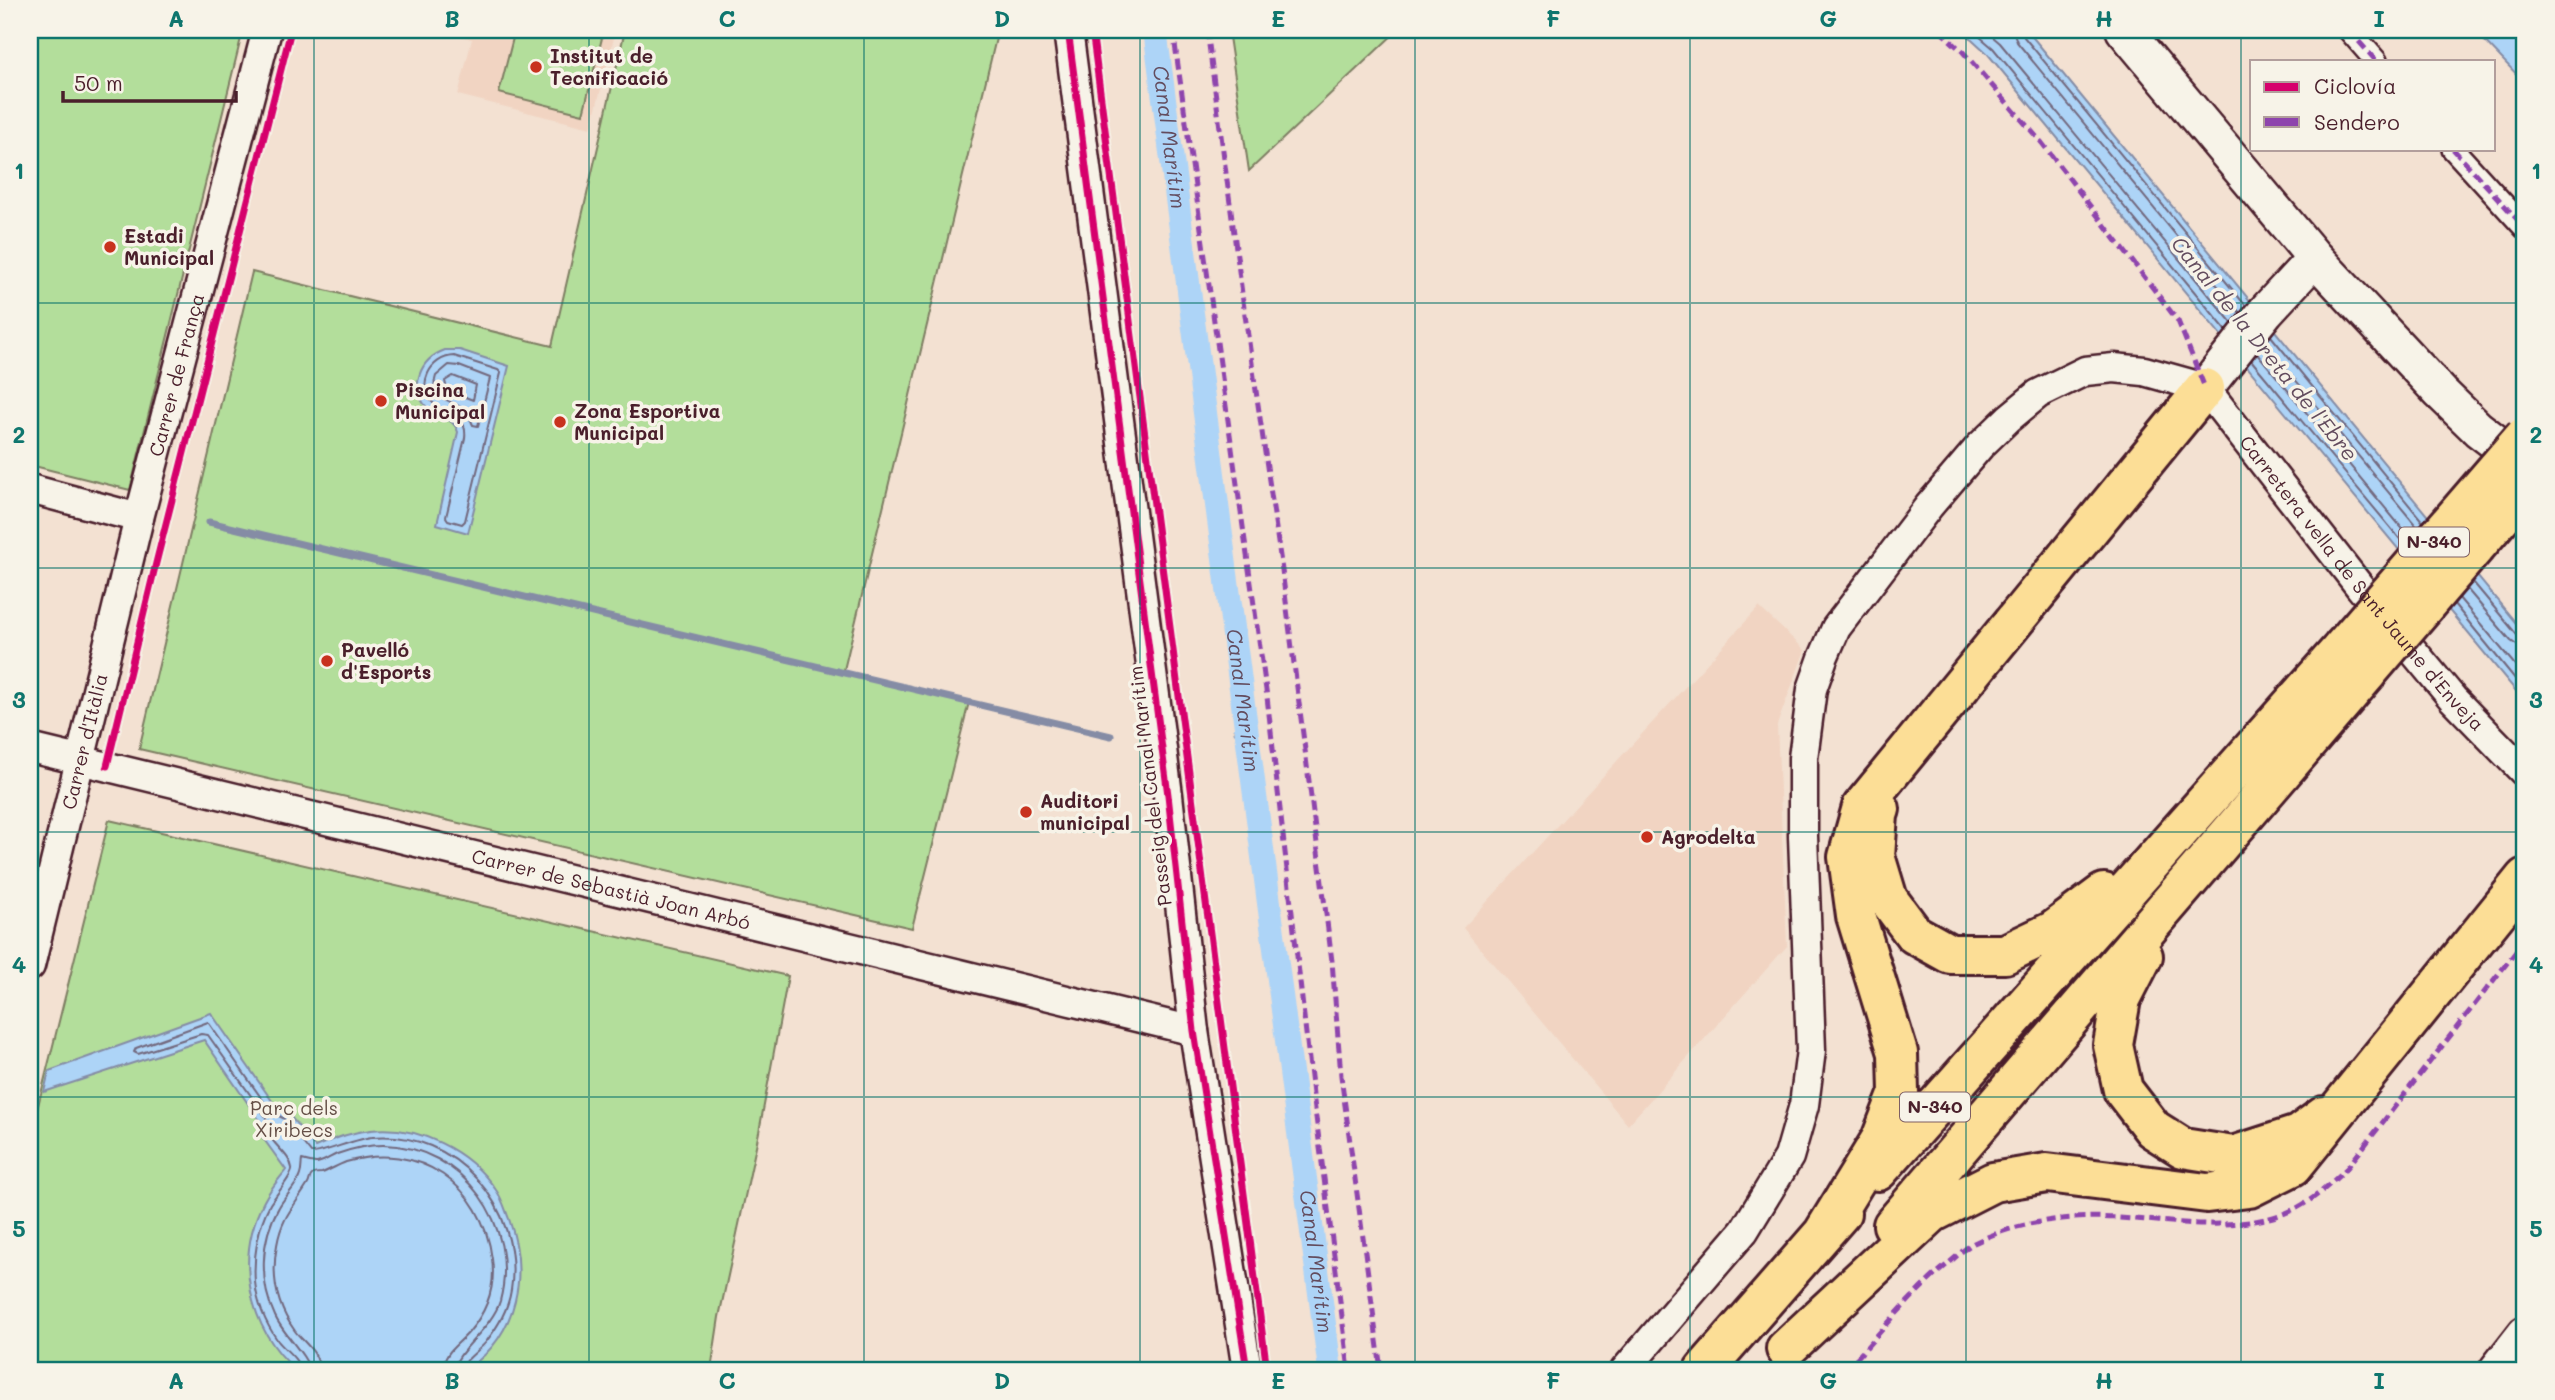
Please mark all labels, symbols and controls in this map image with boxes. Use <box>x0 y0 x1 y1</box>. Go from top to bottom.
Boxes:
text: A <box>168 3 184 33</box>
text: B <box>444 3 460 33</box>
text: C <box>718 3 736 33</box>
text: D <box>994 3 1010 33</box>
text: E <box>1271 3 1285 33</box>
text: F <box>1546 3 1560 33</box>
text: G <box>1819 3 1837 33</box>
text: H <box>2095 3 2113 33</box>
text: I <box>2373 3 2385 33</box>
place label: Institut de Tecnificació <box>550 43 668 90</box>
marker: Institut de Tecnificació <box>528 59 544 75</box>
scale bar <box>63 60 236 104</box>
legend <box>2250 60 2496 150</box>
water label: Canal Marítim <box>1148 64 1193 210</box>
text: 50 m <box>74 69 123 96</box>
text: Ciclovía <box>2314 72 2396 99</box>
text: Sendero <box>2314 108 2400 135</box>
text: 1 <box>14 155 24 185</box>
text: 1 <box>2531 155 2541 185</box>
place label: Estadi Municipal <box>124 223 214 270</box>
water label: Canal de la Dreta de l'Ebre <box>2166 230 2364 466</box>
marker: Estadi Municipal <box>102 239 118 255</box>
street label: Carrer de França <box>143 291 209 459</box>
place label: Piscina Municipal <box>395 377 485 424</box>
marker: Piscina Municipal <box>373 393 389 409</box>
place label: Zona Esportiva Municipal <box>574 398 720 445</box>
marker: Zona Esportiva Municipal <box>552 414 568 430</box>
text: 2 <box>13 419 25 449</box>
text: 2 <box>2530 419 2542 449</box>
street label: Carretera vella de Sant Jaume d'Enveja <box>2234 430 2490 736</box>
road number: N-340 <box>2399 528 2469 556</box>
water label: Canal Marítim <box>1221 627 1267 773</box>
place label: Pavelló d'Esports <box>341 637 431 684</box>
marker: Pavelló d'Esports <box>319 653 335 669</box>
street label: Passeig del Canal Marítim <box>1122 665 1177 908</box>
street label: Carrer d'Itàlia <box>56 671 113 812</box>
text: 3 <box>12 684 26 714</box>
text: 3 <box>2529 684 2543 714</box>
place label: Auditori municipal <box>1040 788 1130 835</box>
marker: Auditori municipal <box>1018 804 1034 820</box>
place label: Agrodelta <box>1661 824 1756 849</box>
marker: Agrodelta <box>1639 829 1655 845</box>
street label: Carrer de Sebastià Joan Arbó <box>469 843 753 935</box>
text: 4 <box>12 949 26 979</box>
text: 4 <box>2529 949 2543 979</box>
road number: N-340 <box>1900 1092 1970 1122</box>
park label: Parc dels Xiribecs <box>250 1095 338 1142</box>
water label: Canal Marítim <box>1295 1188 1340 1335</box>
text: 5 <box>12 1213 26 1243</box>
text: 5 <box>2529 1213 2543 1243</box>
text: A <box>168 1365 184 1395</box>
text: B <box>444 1365 460 1395</box>
text: C <box>718 1365 736 1395</box>
text: D <box>994 1365 1010 1395</box>
text: E <box>1271 1365 1285 1395</box>
text: F <box>1546 1365 1560 1395</box>
text: G <box>1819 1365 1837 1395</box>
text: H <box>2095 1365 2113 1395</box>
text: I <box>2373 1365 2385 1395</box>

